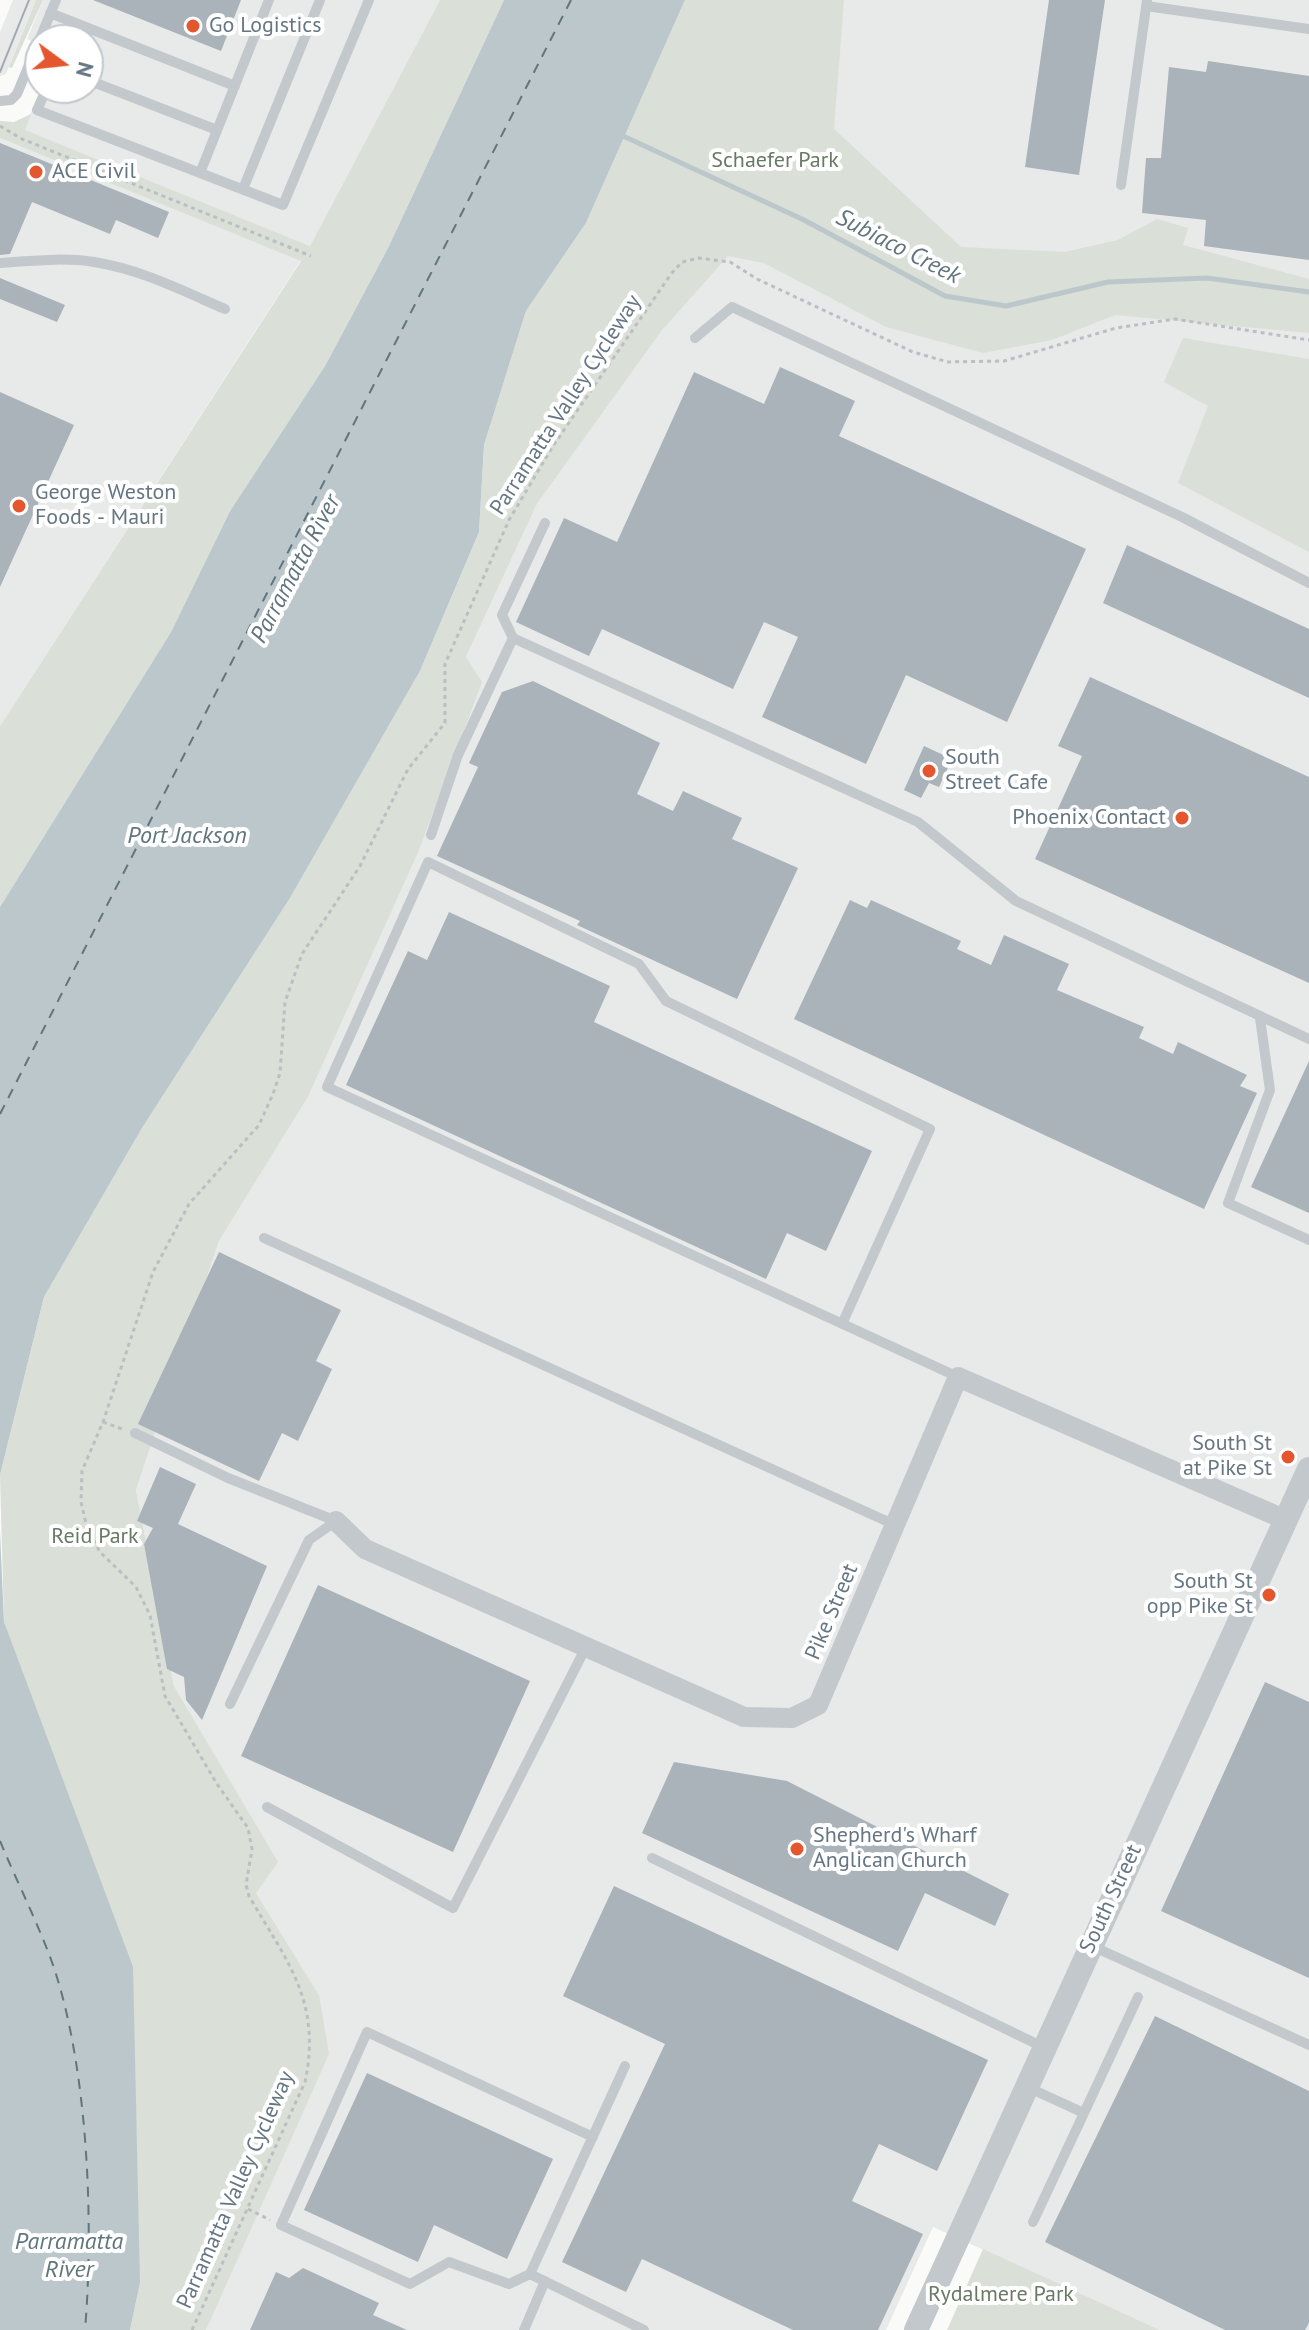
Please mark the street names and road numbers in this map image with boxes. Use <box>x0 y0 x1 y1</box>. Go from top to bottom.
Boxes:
street label: Parramatta Valley Cycleway <box>485 290 647 520</box>
street label: Pike Street <box>800 1560 864 1664</box>
street label: South Street <box>1074 1840 1148 1958</box>
street label: Parramatta Valley Cycleway <box>172 2067 300 2313</box>

